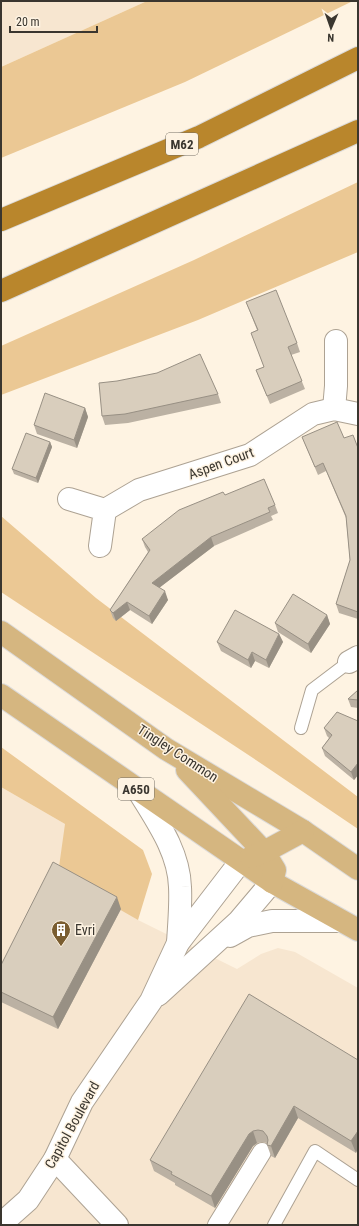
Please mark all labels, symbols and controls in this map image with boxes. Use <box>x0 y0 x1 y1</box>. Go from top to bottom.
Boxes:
scale bar <box>10 8 97 34</box>
north arrow <box>311 8 351 48</box>
text: 20 m <box>16 15 40 29</box>
text: N <box>327 31 334 44</box>
road number: M62 <box>166 133 198 155</box>
street label: Aspen Court <box>186 444 256 482</box>
street label: Tingley Common <box>135 721 221 785</box>
road number: A650 <box>118 778 154 800</box>
building icon: Evri <box>50 919 72 947</box>
place label: Evri <box>75 922 95 938</box>
street label: Capitol Boulevard <box>41 1079 103 1171</box>

